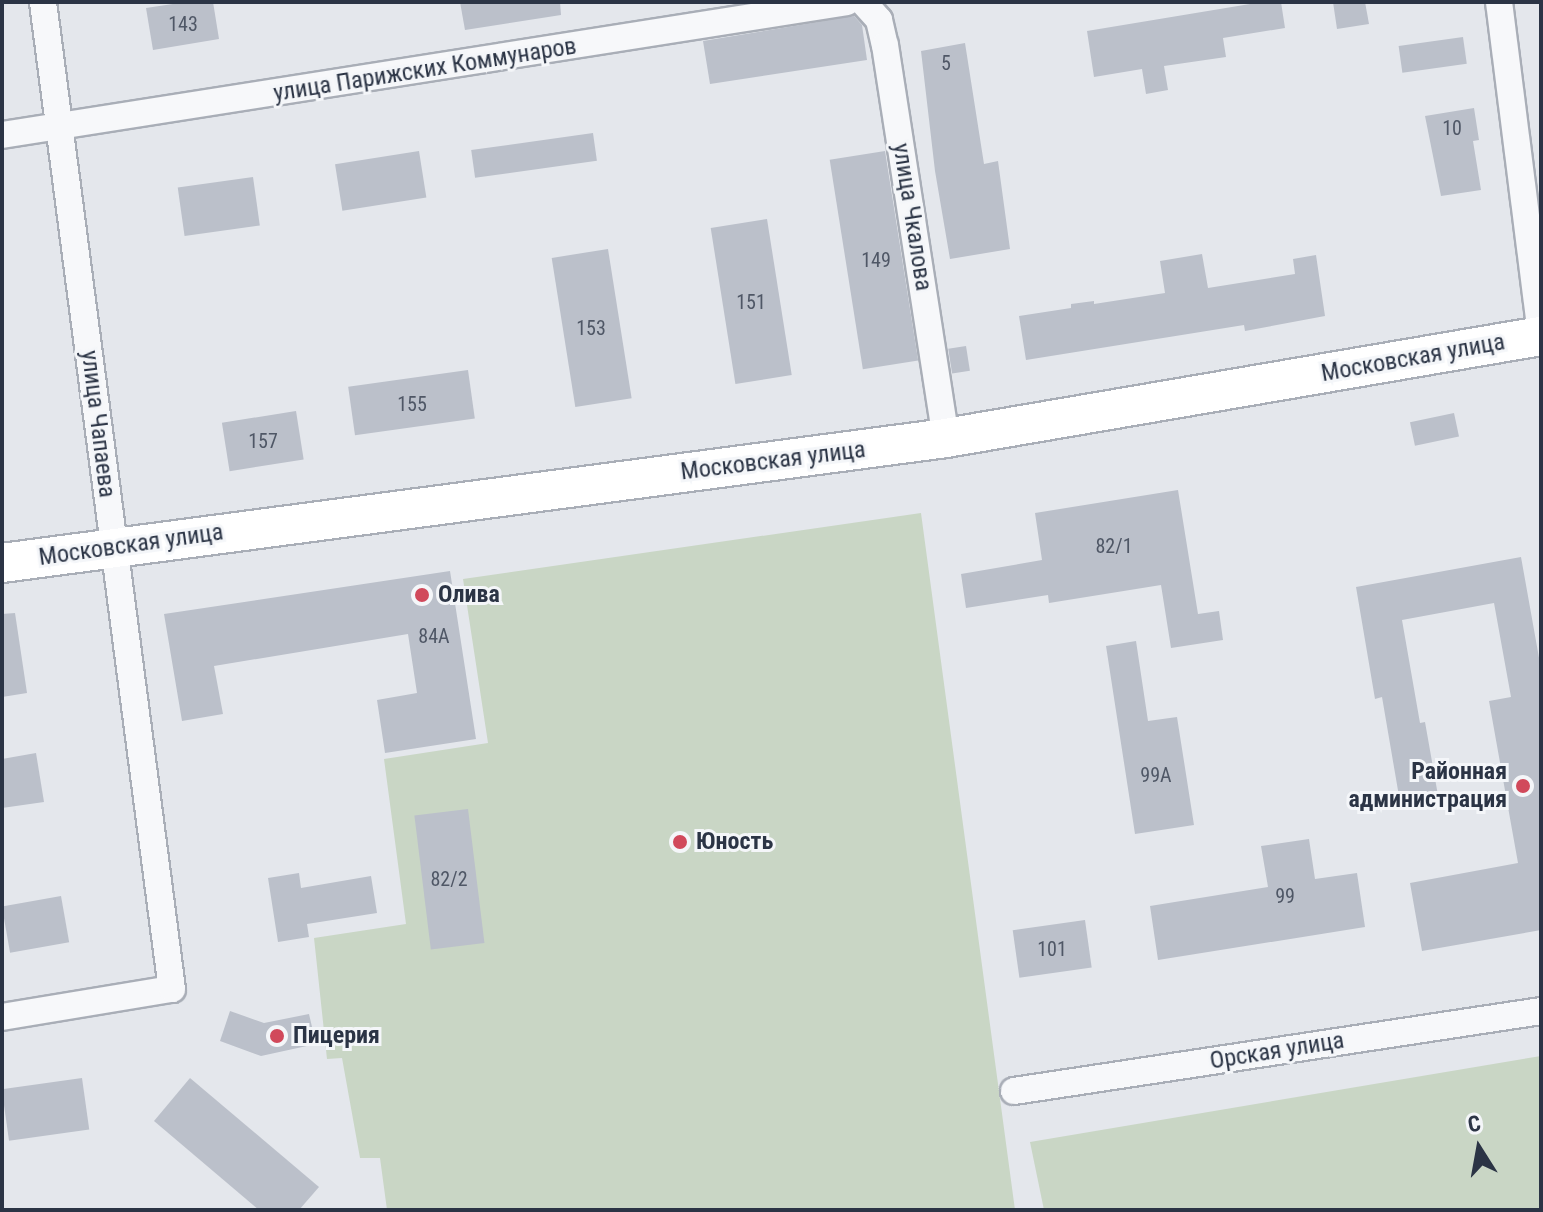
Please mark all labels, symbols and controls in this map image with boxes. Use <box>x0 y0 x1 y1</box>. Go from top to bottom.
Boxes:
house number: 143 <box>168 12 198 36</box>
street label: улица Парижских Коммунаров <box>271 32 579 108</box>
house number: 5 <box>941 51 951 75</box>
house number: 10 <box>1442 116 1462 140</box>
street label: улица Чкалова <box>886 141 938 293</box>
house number: 149 <box>861 248 891 272</box>
house number: 151 <box>736 290 766 314</box>
house number: 153 <box>576 316 606 340</box>
street label: Московская улица <box>1319 328 1507 388</box>
street label: улица Чапаева <box>75 349 121 499</box>
house number: 155 <box>397 392 427 416</box>
house number: 157 <box>248 429 278 453</box>
street label: Московская улица <box>679 435 867 487</box>
street label: Московская улица <box>37 518 225 572</box>
house number: 82/1 <box>1095 534 1133 558</box>
place label: Олива <box>438 581 500 609</box>
marker: Олива <box>413 586 431 604</box>
house number: 84А <box>418 624 450 648</box>
place label: Районная администрация <box>1349 758 1507 814</box>
house number: 99А <box>1140 763 1172 787</box>
marker: Районная администрация <box>1514 777 1532 795</box>
place label: Юность <box>696 828 773 856</box>
marker: Юность <box>671 833 689 851</box>
house number: 82/2 <box>430 867 468 891</box>
house number: 99 <box>1275 884 1295 908</box>
house number: 101 <box>1037 937 1067 961</box>
place label: Пицерия <box>293 1022 380 1050</box>
street label: Орская улица <box>1208 1026 1346 1076</box>
marker: Пицерия <box>268 1027 286 1045</box>
north arrow <box>1439 1108 1519 1188</box>
text: С <box>1466 1110 1483 1137</box>

